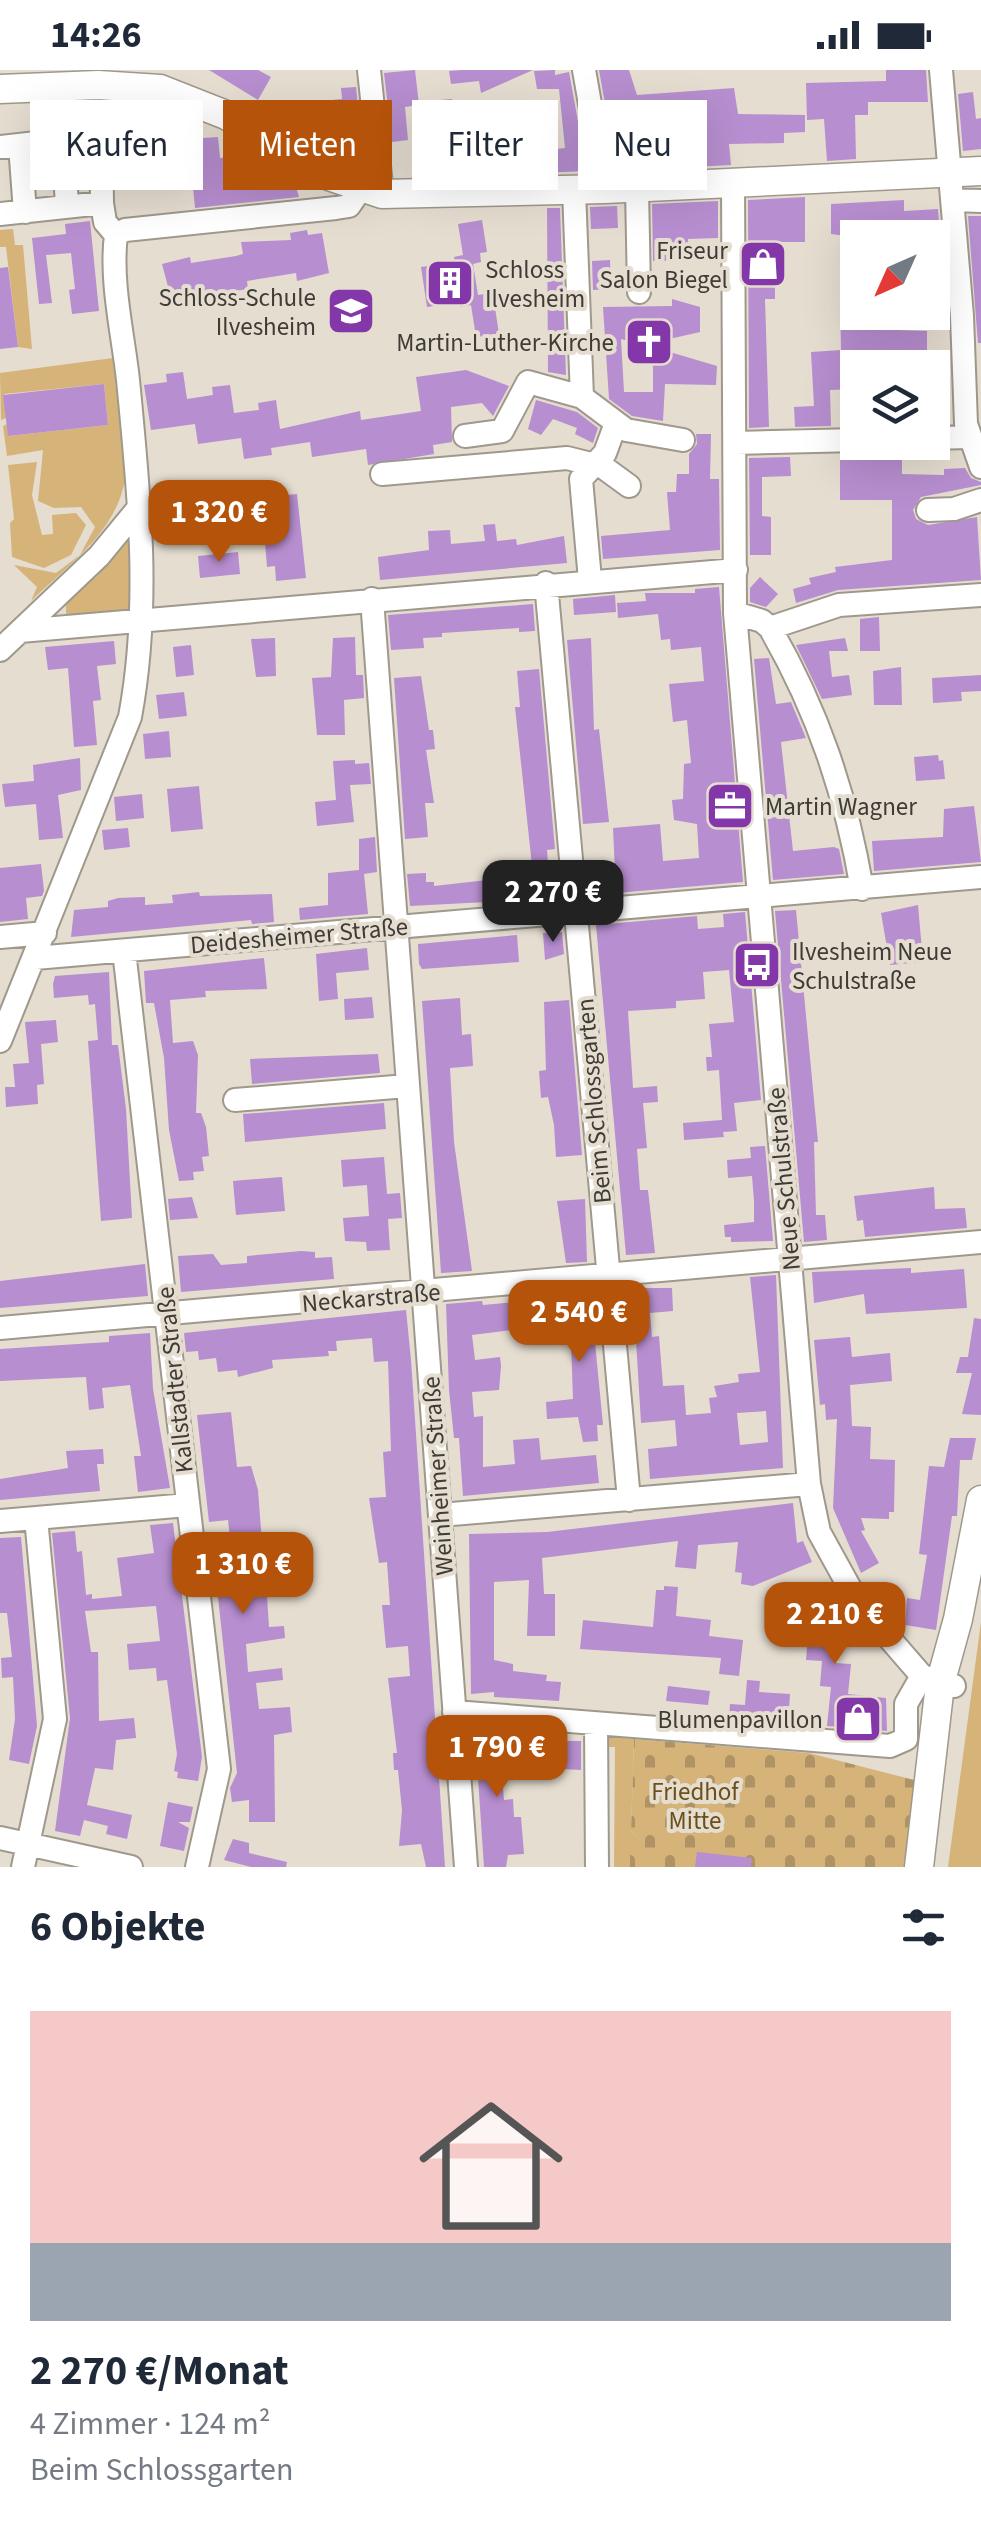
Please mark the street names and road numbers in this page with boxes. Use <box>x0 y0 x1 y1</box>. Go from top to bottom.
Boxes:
street label: Deidesheimer Straße <box>189 909 409 963</box>
street label: Beim Schlossgarten <box>567 997 621 1205</box>
street label: Neue Schulstraße <box>758 1086 810 1272</box>
street label: Neckarstraße <box>300 1274 442 1322</box>
street label: Kallstadter Straße <box>147 1285 203 1475</box>
street label: Weinheimer Straße <box>413 1375 463 1577</box>

